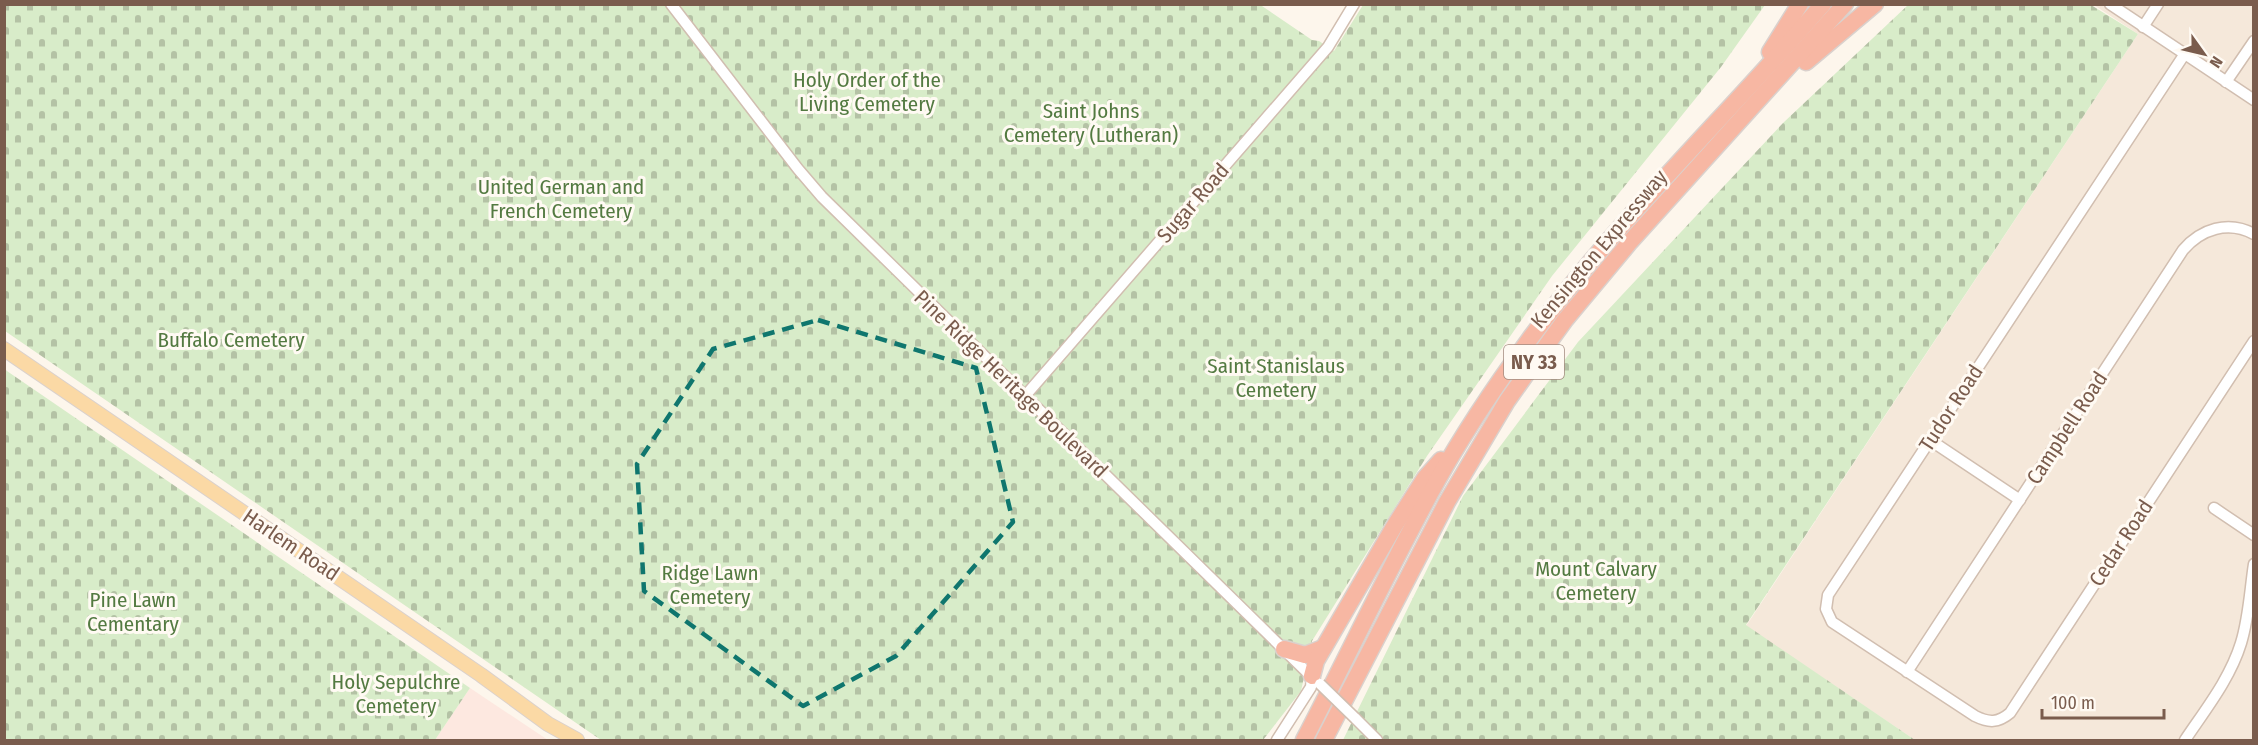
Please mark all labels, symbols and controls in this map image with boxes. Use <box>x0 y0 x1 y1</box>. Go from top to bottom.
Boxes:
north arrow <box>2174 24 2234 84</box>
text: N <box>2205 53 2227 71</box>
park label: Holy Order of the Living Cemetery <box>793 67 941 117</box>
park label: Saint Johns Cemetery (Lutheran) <box>1004 98 1178 148</box>
street label: Sugar Road <box>1151 158 1235 248</box>
street label: Kensington Expressway <box>1525 164 1673 333</box>
park label: United German and French Cemetery <box>478 174 644 224</box>
street label: Pine Ridge Heritage Boulevard <box>909 285 1113 483</box>
park label: Buffalo Cemetery <box>157 327 305 353</box>
road number: NY 33 <box>1504 345 1564 379</box>
park label: Saint Stanislaus Cemetery <box>1207 353 1345 403</box>
street label: Tudor Road <box>1913 360 1989 456</box>
street label: Campbell Road <box>2021 367 2113 489</box>
street label: Cedar Road <box>2083 495 2159 591</box>
street label: Harlem Road <box>238 503 344 587</box>
park label: Mount Calvary Cemetery <box>1535 556 1657 606</box>
park label: Ridge Lawn Cemetery <box>662 560 759 610</box>
park label: Pine Lawn Cementary <box>87 587 180 637</box>
park label: Holy Sepulchre Cemetery <box>332 669 460 719</box>
scale bar <box>2042 682 2164 720</box>
text: 100 m <box>2051 692 2095 714</box>

